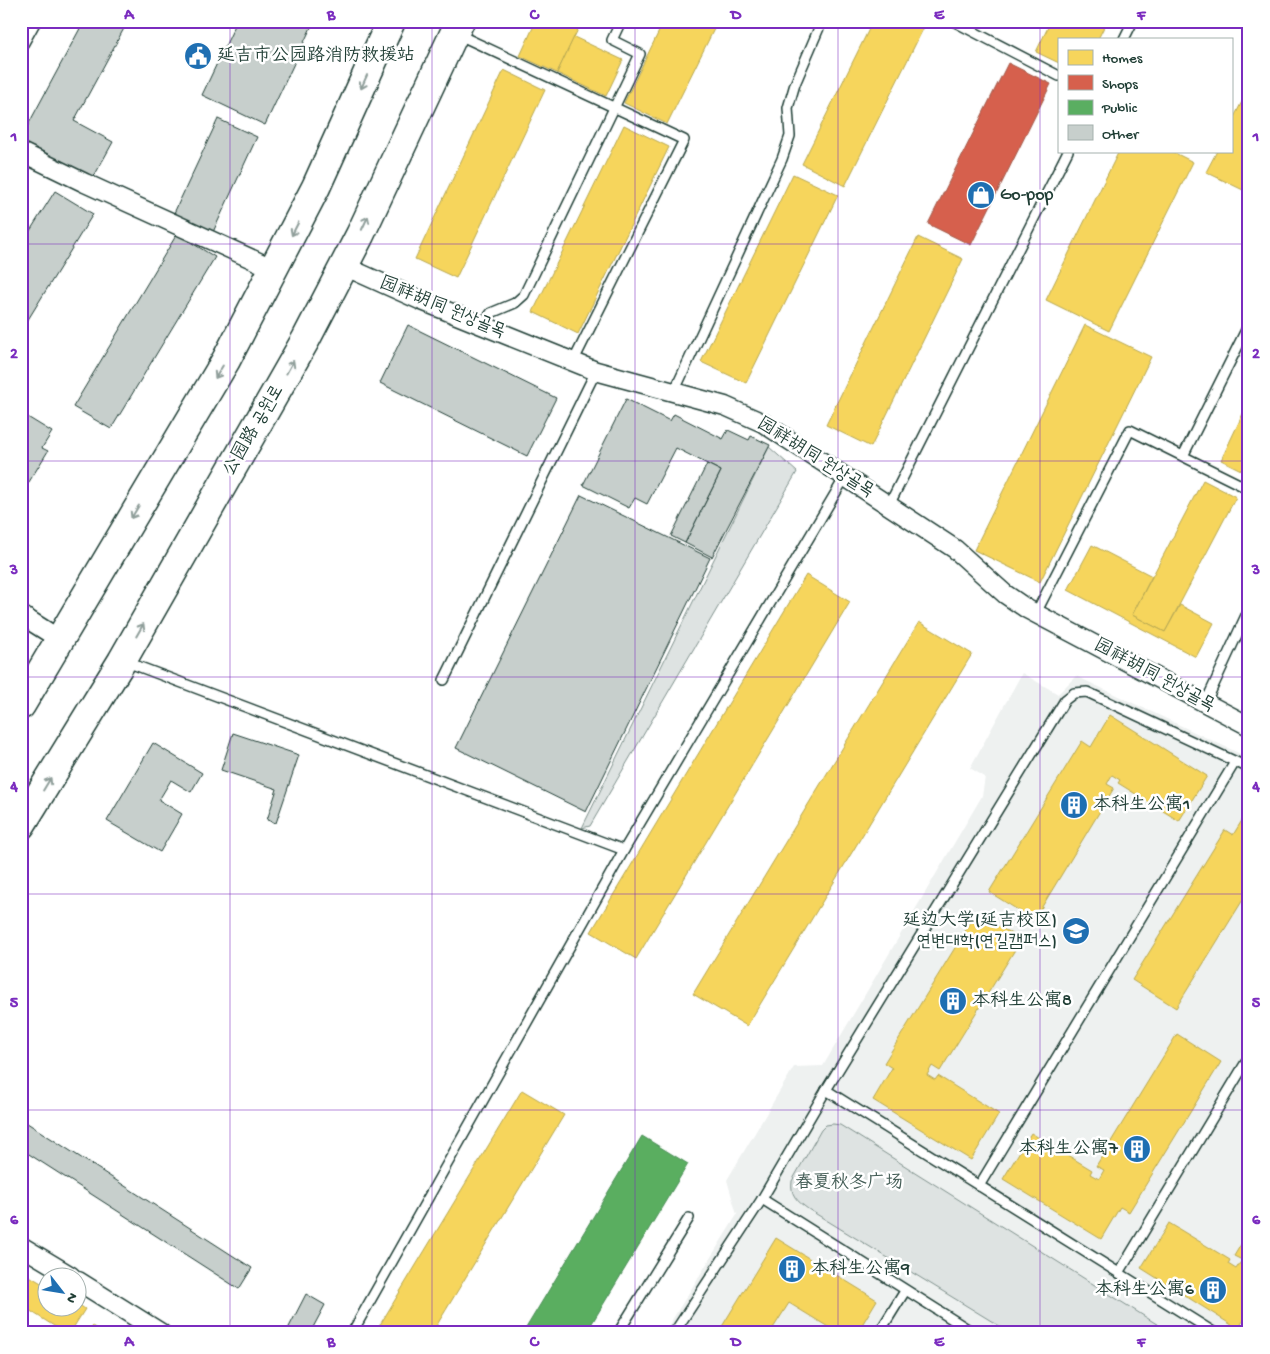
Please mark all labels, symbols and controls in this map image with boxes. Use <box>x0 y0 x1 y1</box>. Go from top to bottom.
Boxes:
text: A <box>123 7 135 26</box>
text: B <box>326 7 336 26</box>
text: C <box>529 7 540 26</box>
text: D <box>729 7 742 26</box>
text: E <box>934 7 945 26</box>
text: F <box>1136 7 1147 26</box>
legend <box>1058 38 1232 152</box>
public building icon: 延吉市公园路消防救援站 <box>183 41 213 71</box>
place label: 延吉市公园路消防救援站 <box>217 45 415 67</box>
text: Homes <box>1102 50 1143 68</box>
one-way arrow <box>359 74 369 89</box>
text: Shops <box>1102 76 1138 94</box>
text: Public <box>1101 100 1138 118</box>
text: Other <box>1102 126 1140 144</box>
text: 1 <box>10 129 17 148</box>
text: 1 <box>1252 129 1259 148</box>
shop icon: Go-pop <box>966 180 996 210</box>
place label: Go-pop <box>1000 185 1054 206</box>
one-way arrow <box>361 216 371 231</box>
one-way arrow <box>290 221 299 236</box>
street label: 园祥胡同 원상골목 <box>376 272 509 343</box>
text: 2 <box>10 346 18 365</box>
text: 2 <box>1252 346 1260 365</box>
one-way arrow <box>285 360 295 375</box>
one-way arrow <box>213 365 223 379</box>
street label: 公园路 공원로 <box>219 381 289 480</box>
street label: 园祥胡同 원상골목 <box>753 413 878 502</box>
one-way arrow <box>130 504 140 518</box>
text: 3 <box>9 562 18 581</box>
text: 3 <box>1251 562 1260 581</box>
one-way arrow <box>135 623 145 637</box>
street label: 园祥胡同 원상골목 <box>1090 634 1219 717</box>
one-way arrow <box>42 777 52 791</box>
text: 4 <box>9 779 18 798</box>
text: 4 <box>1251 779 1260 798</box>
building icon: 本科生公寓1 <box>1059 790 1089 820</box>
place label: 本科生公寓1 <box>1093 794 1190 816</box>
place label: 延边大学(延吉校区) 연변대학(연길캠퍼스) <box>903 910 1057 953</box>
school or university icon: 延边大学(延吉校区) 연변대학(연길캠퍼스) <box>1061 916 1091 946</box>
building icon: 本科生公寓8 <box>938 986 968 1016</box>
place label: 本科生公寓8 <box>972 990 1072 1012</box>
text: 5 <box>10 995 19 1014</box>
text: 5 <box>1252 995 1261 1014</box>
building icon: 本科生公寓7 <box>1122 1134 1152 1164</box>
place label: 本科生公寓7 <box>1019 1138 1119 1160</box>
park label: 春夏秋冬广场 <box>795 1172 903 1194</box>
text: 6 <box>10 1212 19 1231</box>
text: 6 <box>1252 1212 1261 1231</box>
building icon: 本科生公寓9 <box>777 1254 807 1284</box>
place label: 本科生公寓9 <box>811 1258 910 1280</box>
north arrow <box>38 1266 88 1316</box>
building icon: 本科生公寓6 <box>1198 1275 1228 1305</box>
place label: 本科生公寓6 <box>1095 1279 1195 1301</box>
text: N <box>61 1289 81 1306</box>
text: A <box>123 1334 135 1353</box>
text: B <box>326 1334 336 1353</box>
text: C <box>529 1334 540 1353</box>
text: D <box>729 1334 742 1353</box>
text: E <box>934 1334 945 1353</box>
text: F <box>1136 1334 1147 1353</box>

